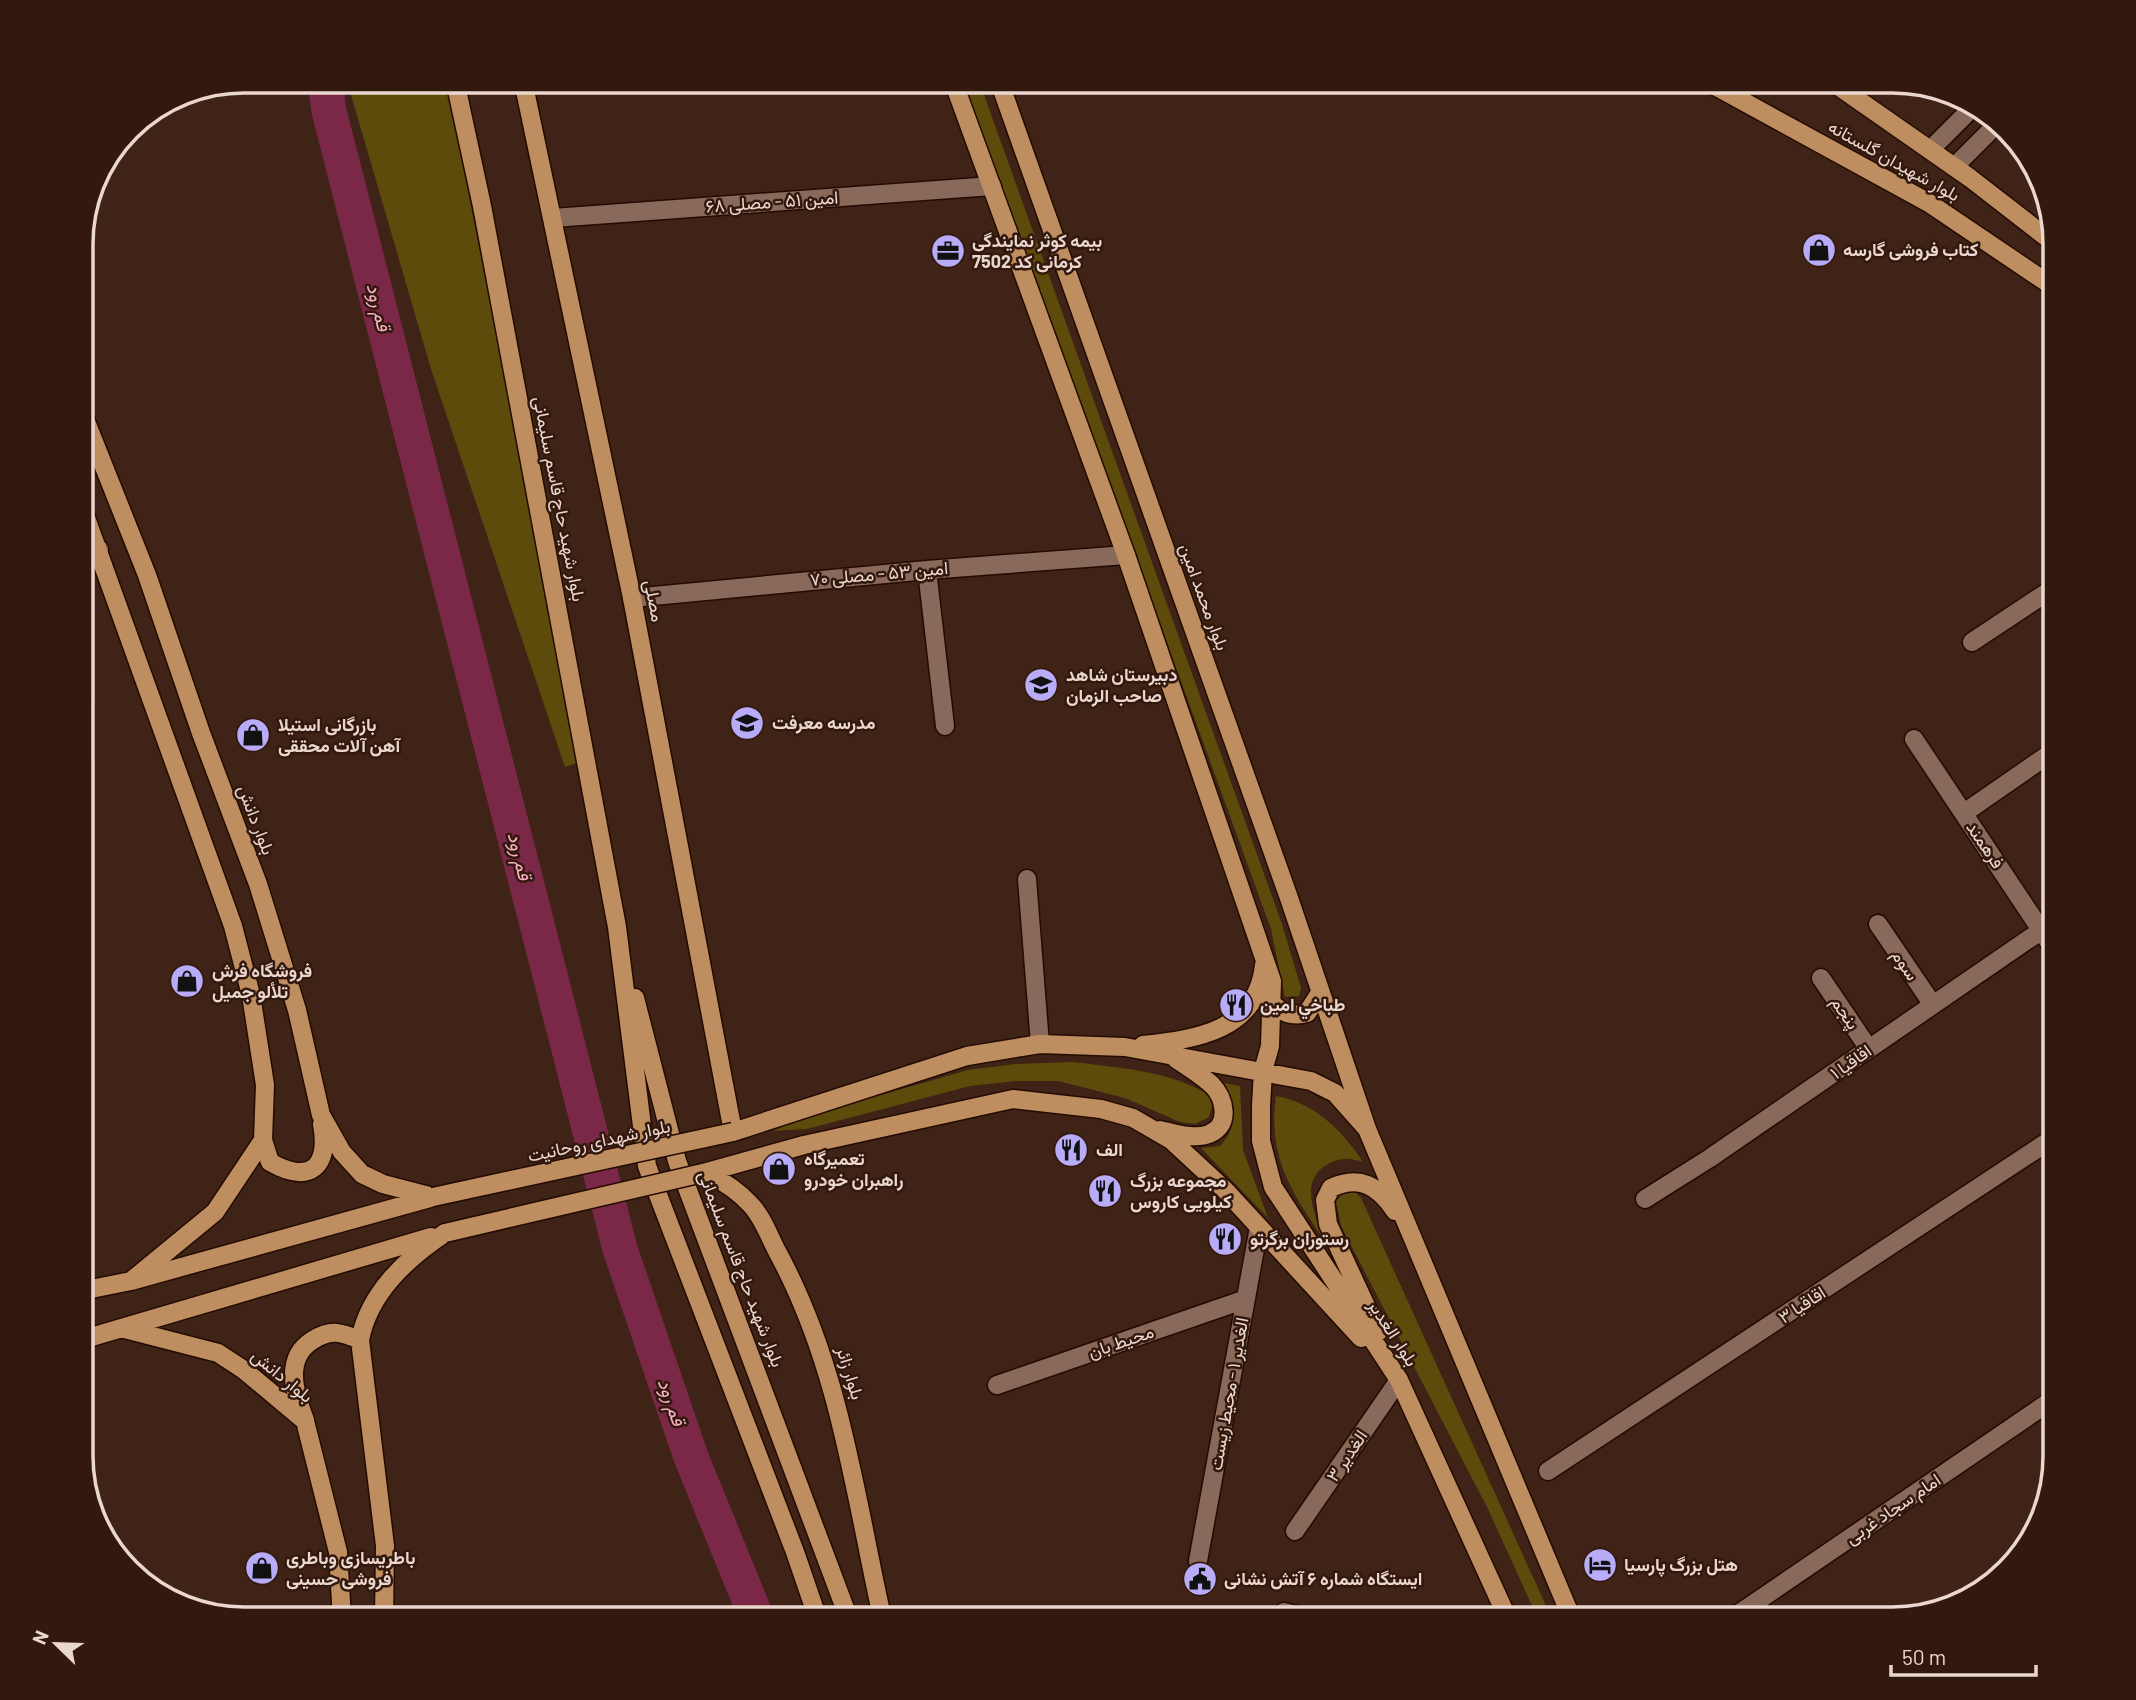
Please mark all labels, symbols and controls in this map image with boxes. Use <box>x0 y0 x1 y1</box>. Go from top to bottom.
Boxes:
street label: بلوار شهیدان گلستانه <box>1824 115 1964 206</box>
street label: امین ۵۱ - مصلی ۶۸ <box>705 185 839 218</box>
place label: بیمه کوثر نمایندگی کرمانی کد 7502 <box>972 229 1102 273</box>
shop icon: کتاب فروشی گارسه <box>1800 231 1838 269</box>
office icon: بیمه کوثر نمایندگی کرمانی کد 7502 <box>929 232 967 270</box>
place label: کتاب فروشی گارسه <box>1843 238 1978 261</box>
water label: قم رود <box>361 281 397 336</box>
street label: بلوار شهید حاج قاسم سلیمانی <box>527 394 591 604</box>
street label: بلوار محمد امین <box>1174 540 1234 653</box>
street label: امین ۵۳ - مصلی ۷۰ <box>809 556 949 591</box>
street label: مصلی <box>639 578 670 624</box>
place label: دبیرستان شاهد صاحب الزمان <box>1066 663 1177 707</box>
school or university icon: دبیرستان شاهد صاحب الزمان <box>1022 666 1060 704</box>
school or university icon: مدرسه معرفت <box>728 704 766 742</box>
place label: مدرسه معرفت <box>772 711 876 734</box>
place label: بازرگانی استیلا آهن آلات محققی <box>278 713 401 757</box>
shop icon: بازرگانی استیلا آهن آلات محققی <box>234 716 272 754</box>
street label: بلوار دانش <box>233 782 280 858</box>
street label: فرهمند <box>1961 817 2010 873</box>
water label: قم رود <box>502 830 538 885</box>
street label: سوم <box>1886 945 1924 985</box>
place label: فروشگاه فرش تلألو جمیل <box>212 959 312 1003</box>
shop icon: فروشگاه فرش تلألو جمیل <box>168 962 206 1000</box>
restaurant icon: طباخي امين <box>1217 986 1255 1024</box>
street label: پنجم <box>1825 992 1865 1034</box>
place label: طباخي امين <box>1260 993 1346 1020</box>
street label: اقاقیا ۱ <box>1826 1039 1875 1083</box>
street label: بلوار شهدای روحانیت <box>525 1114 672 1167</box>
restaurant icon: الف <box>1052 1131 1090 1169</box>
place label: الف <box>1096 1138 1123 1160</box>
place label: تعمیرگاه راهبران خودرو <box>804 1147 904 1191</box>
shop icon: تعمیرگاه راهبران خودرو <box>760 1150 798 1188</box>
street label: بلوار شهید حاج قاسم سلیمانی <box>692 1167 790 1371</box>
place label: مجموعه بزرگ کیلویی کاروس <box>1130 1169 1232 1213</box>
restaurant icon: مجموعه بزرگ کیلویی کاروس <box>1086 1172 1124 1210</box>
restaurant icon: رستوران برگرتو <box>1206 1220 1244 1258</box>
place label: رستوران برگرتو <box>1250 1227 1349 1250</box>
street label: اقاقیا ۳ <box>1774 1281 1829 1328</box>
street label: بلوار الغدیر <box>1363 1294 1424 1371</box>
street label: الغدیر ۱ - محیط زیست <box>1204 1316 1253 1472</box>
street label: محیط بان <box>1085 1320 1156 1363</box>
street label: بلوار زائر <box>831 1342 869 1402</box>
street label: بلوار دانش <box>247 1344 318 1408</box>
water label: قم رود <box>652 1375 692 1431</box>
street label: الغدیر ۳ <box>1321 1425 1372 1486</box>
street label: امام سجاد غربی <box>1840 1468 1946 1550</box>
place label: باطریسازی وباطری فروشی حسینی <box>286 1546 415 1590</box>
hotel icon: هتل بزرگ پارسیا <box>1581 1546 1619 1584</box>
shop icon: باطریسازی وباطری فروشی حسینی <box>243 1549 281 1587</box>
place label: هتل بزرگ پارسیا <box>1624 1553 1738 1577</box>
public building icon: ایستگاه شماره ۶ آتش نشانی <box>1181 1560 1219 1598</box>
place label: ایستگاه شماره ۶ آتش نشانی <box>1224 1567 1422 1590</box>
north arrow <box>21 1609 91 1679</box>
text: N <box>27 1627 53 1647</box>
scale bar <box>1891 1634 2036 1678</box>
text: 50 m <box>1902 1644 1946 1669</box>

